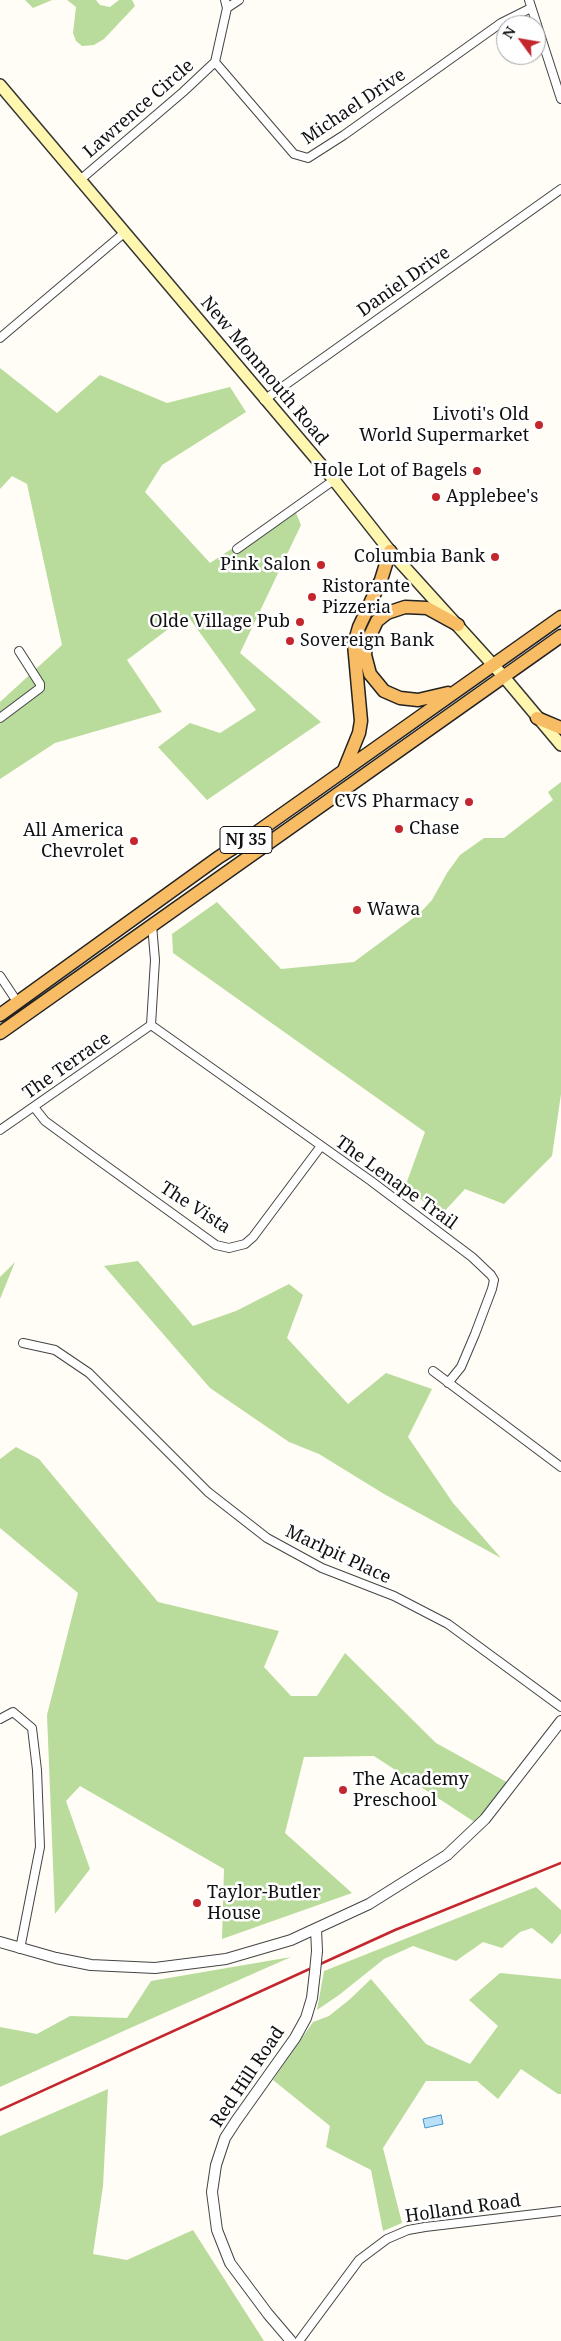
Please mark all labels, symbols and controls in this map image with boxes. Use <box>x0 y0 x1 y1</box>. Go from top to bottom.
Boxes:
north arrow <box>496 15 546 65</box>
text: N <box>498 23 520 42</box>
street label: Lawrence Circle <box>79 55 199 163</box>
street label: Michael Drive <box>298 64 410 150</box>
street label: Daniel Drive <box>354 242 454 322</box>
street label: New Monmouth Road <box>196 292 332 450</box>
place label: Livoti's Old World Supermarket <box>359 404 529 446</box>
marker: Livoti's Old World Supermarket <box>533 419 545 431</box>
place label: Hole Lot of Bagels <box>313 460 467 482</box>
marker: Hole Lot of Bagels <box>471 465 483 477</box>
place label: Applebee's <box>446 486 538 508</box>
marker: Applebee's <box>430 491 442 503</box>
place label: Columbia Bank <box>354 546 485 568</box>
marker: Columbia Bank <box>489 551 501 563</box>
place label: Pink Salon <box>220 554 311 576</box>
marker: Pink Salon <box>315 559 327 571</box>
place label: Ristorante Pizzeria <box>322 576 410 618</box>
marker: Ristorante Pizzeria <box>306 591 318 603</box>
place label: Olde Village Pub <box>149 611 290 633</box>
marker: Olde Village Pub <box>294 616 306 628</box>
place label: Sovereign Bank <box>300 630 434 652</box>
marker: Sovereign Bank <box>284 635 296 647</box>
place label: CVS Pharmacy <box>334 791 459 813</box>
marker: CVS Pharmacy <box>463 796 475 808</box>
place label: Chase <box>409 818 459 840</box>
place label: All America Chevrolet <box>23 820 124 862</box>
marker: Chase <box>393 823 405 835</box>
road number: NJ 35 <box>220 826 272 854</box>
marker: All America Chevrolet <box>128 835 140 847</box>
place label: Wawa <box>367 899 420 921</box>
marker: Wawa <box>351 904 363 916</box>
street label: The Terrace <box>19 1028 115 1104</box>
street label: The Lenape Trail <box>331 1132 461 1234</box>
street label: The Vista <box>156 1177 234 1239</box>
street label: Marlpit Place <box>282 1521 394 1589</box>
place label: The Academy Preschool <box>353 1769 469 1812</box>
marker: The Academy Preschool <box>337 1784 349 1796</box>
place label: Taylor-Butler House <box>207 1882 321 1925</box>
marker: Taylor-Butler House <box>191 1897 203 1909</box>
street label: Red Hill Road <box>206 2023 290 2131</box>
street label: Holland Road <box>404 2190 522 2228</box>

